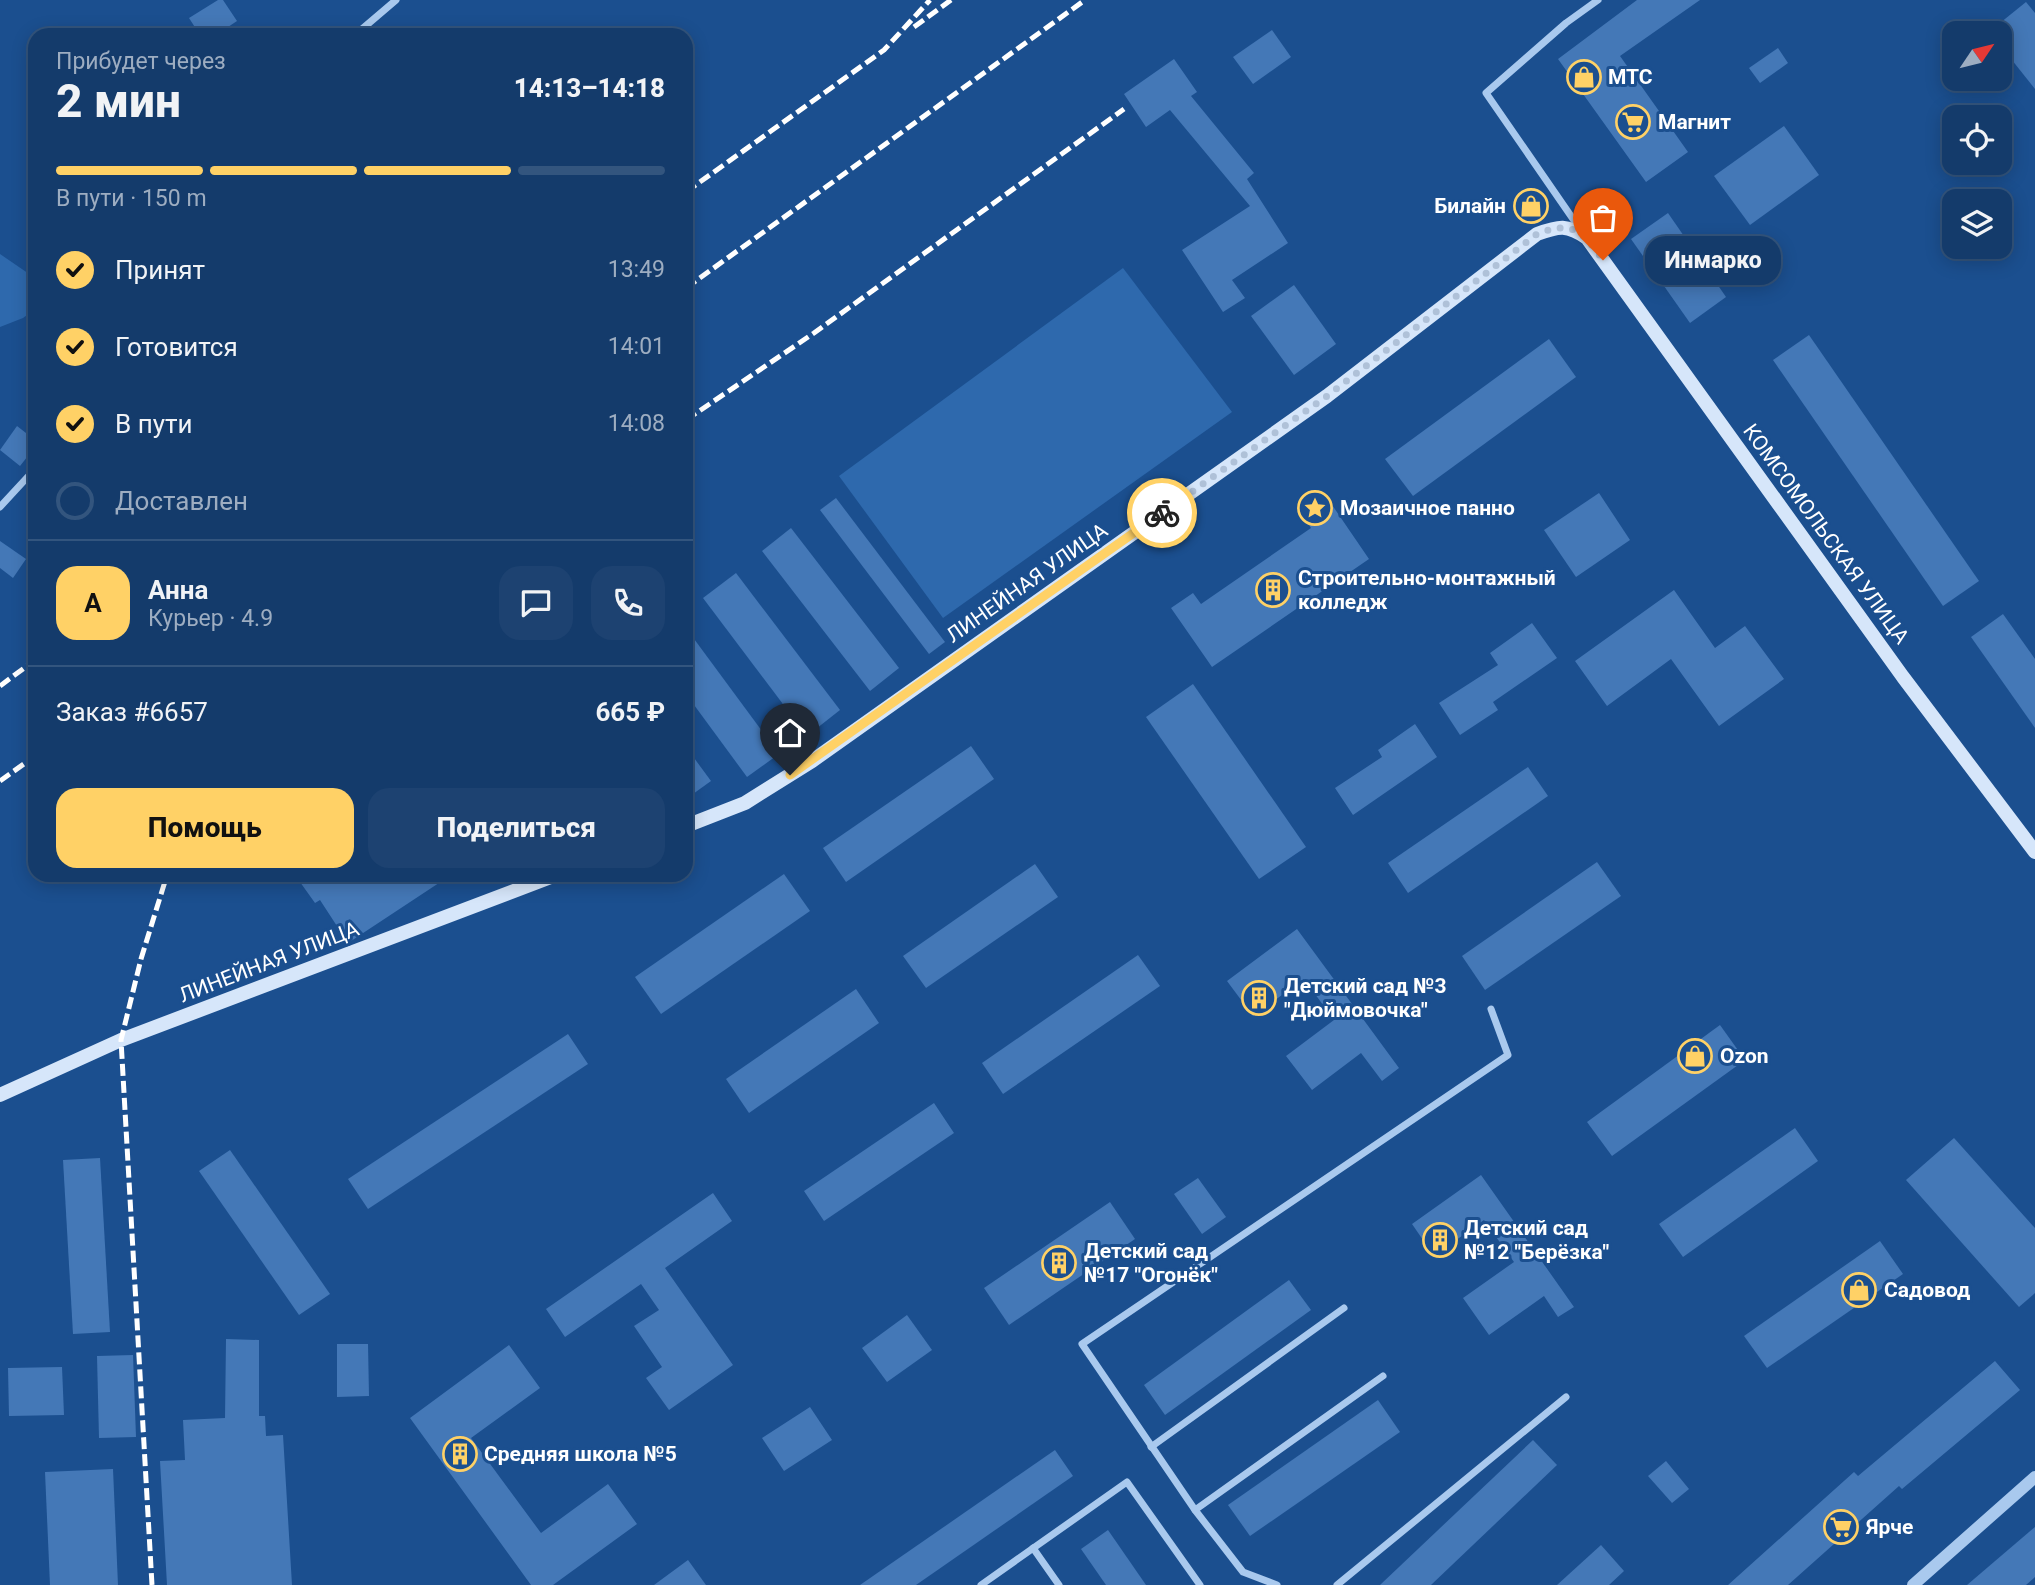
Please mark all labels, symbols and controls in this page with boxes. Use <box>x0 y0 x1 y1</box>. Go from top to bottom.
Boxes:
north arrow <box>1942 21 2012 91</box>
map controls <box>1942 21 2012 259</box>
text: Прибудет через <box>56 48 226 75</box>
shop icon: МТС <box>1565 58 1603 96</box>
place label: МТС <box>1608 65 1653 89</box>
text: 14:13–14:18 <box>514 73 665 103</box>
text: 2 мин <box>56 74 181 128</box>
supermarket icon: Магнит <box>1614 103 1652 141</box>
button: locate <box>1942 105 2012 175</box>
place label: Магнит <box>1658 110 1731 134</box>
text: В пути · 150 m <box>56 185 207 212</box>
shop icon: Билайн <box>1512 187 1550 225</box>
pin <box>1573 188 1633 260</box>
button: layers <box>1942 189 2012 259</box>
place label: Билайн <box>1434 194 1506 218</box>
icon: bag <box>1584 199 1622 237</box>
callout: Инмарко <box>1645 236 1782 284</box>
text: Инмарко <box>1664 247 1762 274</box>
icon: check <box>56 251 94 289</box>
text: Принят <box>115 255 205 285</box>
text: 13:49 <box>608 256 665 283</box>
icon: check <box>56 328 94 366</box>
text: Готовится <box>115 332 238 362</box>
text: 14:01 <box>608 333 665 360</box>
icon: check <box>56 405 94 443</box>
text: В пути <box>115 409 192 439</box>
text: 14:08 <box>608 410 665 437</box>
street label: КОМСОМОЛЬСКАЯ УЛИЦА <box>1738 419 1914 649</box>
courier <box>1127 478 1197 548</box>
text: Доставлен <box>115 486 248 516</box>
place icon: Мозаичное панно <box>1296 489 1334 527</box>
icon: bike <box>1143 494 1181 532</box>
place label: Мозаичное панно <box>1340 496 1515 520</box>
street label: ЛИНЕЙНАЯ УЛИЦА <box>942 518 1112 648</box>
button: chat <box>499 566 573 640</box>
button: phone <box>591 566 665 640</box>
place label: Строительно-монтажный колледж <box>1298 566 1556 614</box>
building icon: Строительно-монтажный колледж <box>1254 571 1292 609</box>
text: Анна <box>148 575 208 605</box>
text: А <box>84 588 102 618</box>
text: Курьер · 4.9 <box>148 605 273 632</box>
text: Заказ #6657 <box>56 697 208 727</box>
text: 665 ₽ <box>595 697 665 727</box>
pin <box>760 703 820 775</box>
icon: home <box>771 714 809 752</box>
button: Помощь <box>56 788 354 868</box>
button: Поделиться <box>368 788 665 868</box>
street label: ЛИНЕЙНАЯ УЛИЦА <box>176 916 363 1007</box>
place label: Детский сад №3 "Дюймовочка" <box>1284 974 1447 1022</box>
building icon: Детский сад №3 "Дюймовочка" <box>1240 979 1278 1017</box>
shop icon: Ozon <box>1676 1037 1714 1075</box>
place label: Ozon <box>1720 1044 1769 1068</box>
place label: Детский сад №12 "Берёзка" <box>1464 1216 1609 1264</box>
building icon: Детский сад №12 "Берёзка" <box>1421 1221 1459 1259</box>
place label: Детский сад №17 "Огонёк" <box>1084 1239 1218 1287</box>
building icon: Детский сад №17 "Огонёк" <box>1040 1244 1078 1282</box>
shop icon: Садовод <box>1840 1271 1878 1309</box>
place label: Садовод <box>1884 1278 1970 1302</box>
building icon: Средняя школа №5 <box>441 1435 479 1473</box>
place label: Средняя школа №5 <box>484 1442 677 1466</box>
supermarket icon: Ярче <box>1822 1508 1860 1546</box>
place label: Ярче <box>1865 1515 1913 1539</box>

